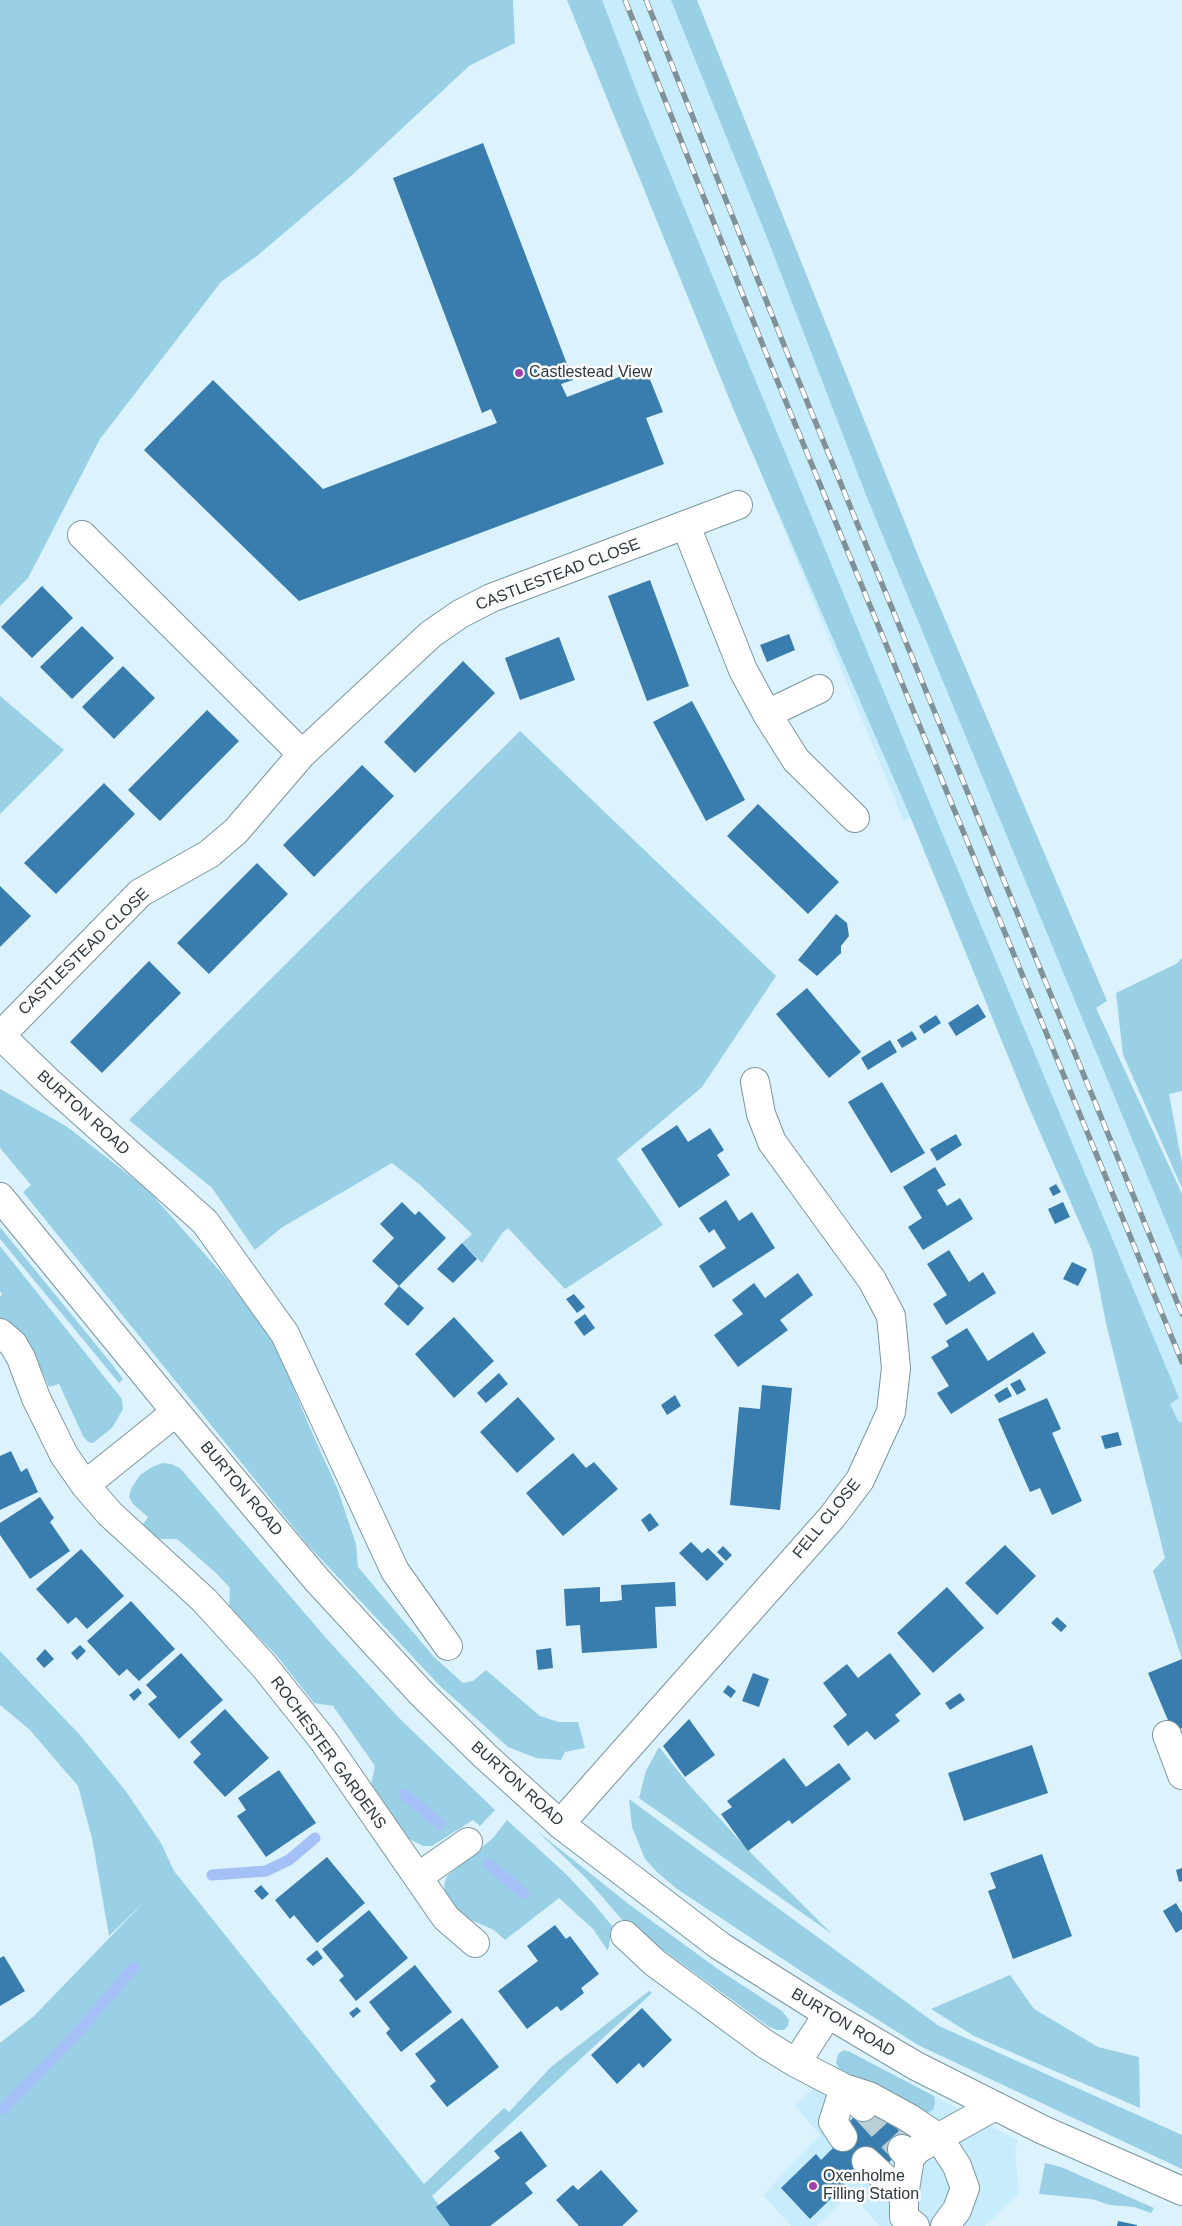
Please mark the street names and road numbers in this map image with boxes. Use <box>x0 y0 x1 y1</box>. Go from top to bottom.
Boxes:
street label: CASTLESTEAD CLOSE <box>473 535 643 615</box>
street label: CASTLESTEAD CLOSE <box>15 885 153 1019</box>
street label: BURTON ROAD <box>33 1067 133 1159</box>
street label: BURTON ROAD <box>196 1438 286 1540</box>
street label: FELL CLOSE <box>789 1475 865 1563</box>
street label: ROCHESTER GARDENS <box>266 1673 390 1833</box>
street label: BURTON ROAD <box>467 1738 567 1830</box>
street label: BURTON ROAD <box>788 1984 898 2062</box>

